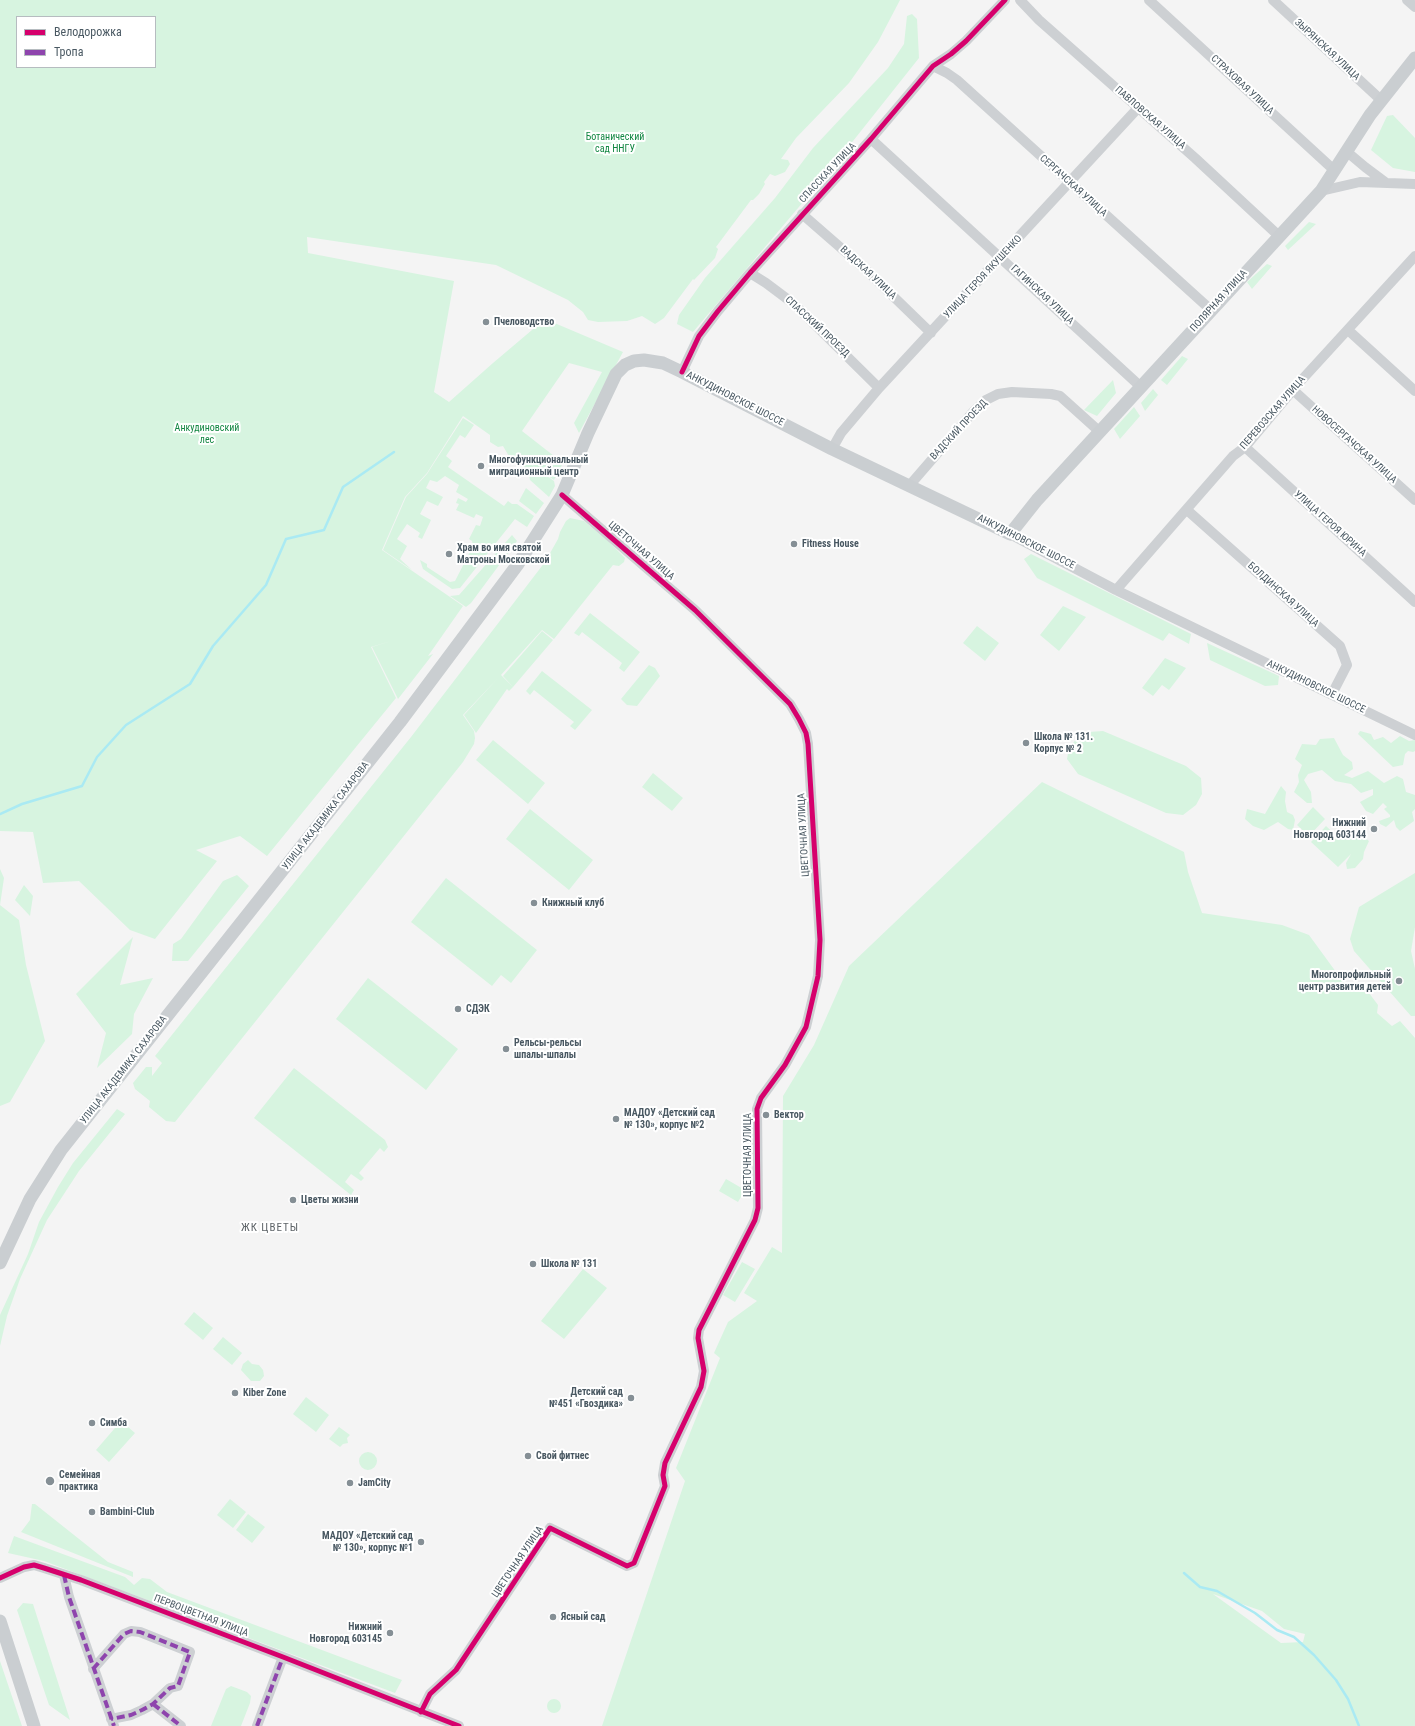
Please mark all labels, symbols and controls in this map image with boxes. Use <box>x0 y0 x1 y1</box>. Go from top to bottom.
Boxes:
legend <box>16 16 156 68</box>
street label: ЗЫРЯНСКАЯ УЛИЦА <box>1292 17 1362 83</box>
text: Велодорожка <box>54 25 122 39</box>
text: Тропа <box>54 45 83 59</box>
street label: СТРАХОВАЯ УЛИЦА <box>1208 53 1276 117</box>
street label: ПАВЛОВСКАЯ УЛИЦА <box>1112 84 1188 152</box>
park label: Ботанический сад ННГУ <box>586 131 644 154</box>
street label: СПАССКАЯ УЛИЦА <box>797 140 859 206</box>
street label: СЕРГАЧСКАЯ УЛИЦА <box>1037 153 1109 219</box>
street label: УЛИЦА ГЕРОЯ ЯКУШЕНКО <box>941 233 1025 321</box>
street label: ВАДСКАЯ УЛИЦА <box>837 244 899 302</box>
street label: ГАГИНСКАЯ УЛИЦА <box>1008 263 1076 327</box>
street label: ПОЛЯРНАЯ УЛИЦА <box>1188 268 1250 334</box>
street label: СПАССКИЙ ПРОЕЗД <box>782 294 852 360</box>
place label: Пчеловодство <box>494 316 554 328</box>
marker: Пчеловодство <box>481 317 491 327</box>
street label: АНКУДИНОВСКОЕ ШОССЕ <box>684 369 786 429</box>
street label: ПЕРЕВОЗСКАЯ УЛИЦА <box>1238 374 1308 452</box>
street label: ВАДСКИЙ ПРОЕЗД <box>928 397 990 463</box>
street label: НОВОСЕРГАЧСКАЯ УЛИЦА <box>1309 404 1399 486</box>
park label: Анкудиновский лес <box>175 422 239 446</box>
place label: Многофункциональный миграционный центр <box>489 454 588 478</box>
marker: Многофункциональный миграционный центр <box>476 461 486 471</box>
street label: УЛИЦА ГЕРОЯ ЮРИНА <box>1291 488 1369 560</box>
street label: АНКУДИНОВСКОЕ ШОССЕ <box>975 512 1077 572</box>
street label: ЦВЕТОЧНАЯ УЛИЦА <box>605 519 677 583</box>
place label: Fitness House <box>802 538 859 550</box>
marker: Fitness House <box>789 539 799 549</box>
place label: Храм во имя святой Матроны Московской <box>457 542 550 566</box>
marker: Храм во имя святой Матроны Московской <box>444 549 454 559</box>
street label: БОЛДИНСКАЯ УЛИЦА <box>1245 560 1321 630</box>
street label: АНКУДИНОВСКОЕ ШОССЕ <box>1265 658 1367 716</box>
place label: Школа № 131. Корпус № 2 <box>1034 731 1093 754</box>
marker: Школа № 131. Корпус № 2 <box>1021 738 1031 748</box>
street label: УЛИЦА АКАДЕМИКА САХАРОВА <box>280 760 372 872</box>
street label: ЦВЕТОЧНАЯ УЛИЦА <box>796 793 812 877</box>
place label: Нижний Новгород 603144 <box>1293 817 1366 840</box>
marker: Нижний Новгород 603144 <box>1369 824 1379 834</box>
place label: Книжный клуб <box>542 897 604 909</box>
marker: Книжный клуб <box>529 898 539 908</box>
place label: Многопрофильный центр развития детей <box>1299 969 1391 992</box>
marker: Многопрофильный центр развития детей <box>1394 976 1404 986</box>
place label: СДЭК <box>466 1003 490 1015</box>
marker: СДЭК <box>453 1004 463 1014</box>
street label: УЛИЦА АКАДЕМИКА САХАРОВА <box>78 1014 170 1126</box>
place label: Рельсы-рельсы шпалы-шпалы <box>514 1037 581 1060</box>
marker: Рельсы-рельсы шпалы-шпалы <box>501 1044 511 1054</box>
place label: МАДОУ «Детский сад № 130», корпус №2 <box>624 1107 715 1130</box>
place label: Вектор <box>774 1109 804 1121</box>
marker: Вектор <box>761 1110 771 1120</box>
street label: ЦВЕТОЧНАЯ УЛИЦА <box>742 1113 754 1197</box>
marker: МАДОУ «Детский сад № 130», корпус №2 <box>611 1114 621 1124</box>
place label: Цветы жизни <box>301 1194 359 1206</box>
marker: Цветы жизни <box>288 1195 298 1205</box>
district label: ЖК ЦВЕТЫ <box>241 1221 299 1235</box>
place label: Школа № 131 <box>541 1258 597 1270</box>
marker: Школа № 131 <box>528 1259 538 1269</box>
place label: Детский сад №451 «Гвоздика» <box>549 1386 623 1410</box>
place label: Kiber Zone <box>243 1387 286 1399</box>
marker: Kiber Zone <box>230 1388 240 1398</box>
marker: Детский сад №451 «Гвоздика» <box>626 1393 636 1403</box>
place label: Симба <box>100 1417 127 1429</box>
marker: Симба <box>87 1418 97 1428</box>
place label: Свой фитнес <box>536 1450 589 1462</box>
marker: Свой фитнес <box>523 1451 533 1461</box>
place label: Семейная практика <box>59 1469 101 1492</box>
marker: Семейная практика <box>44 1475 56 1487</box>
place label: JamCity <box>358 1477 391 1489</box>
marker: JamCity <box>345 1478 355 1488</box>
place label: Bambini-Club <box>100 1506 154 1518</box>
marker: Bambini-Club <box>87 1507 97 1517</box>
street label: ЦВЕТОЧНАЯ УЛИЦА <box>490 1524 546 1600</box>
place label: МАДОУ «Детский сад № 130», корпус №1 <box>322 1530 413 1554</box>
marker: МАДОУ «Детский сад № 130», корпус №1 <box>416 1537 426 1547</box>
street label: ПЕРВОЦВЕТНАЯ УЛИЦА <box>152 1592 250 1640</box>
place label: Ясный сад <box>561 1611 605 1623</box>
marker: Ясный сад <box>548 1612 558 1622</box>
place label: Нижний Новгород 603145 <box>309 1621 382 1644</box>
marker: Нижний Новгород 603145 <box>385 1628 395 1638</box>

